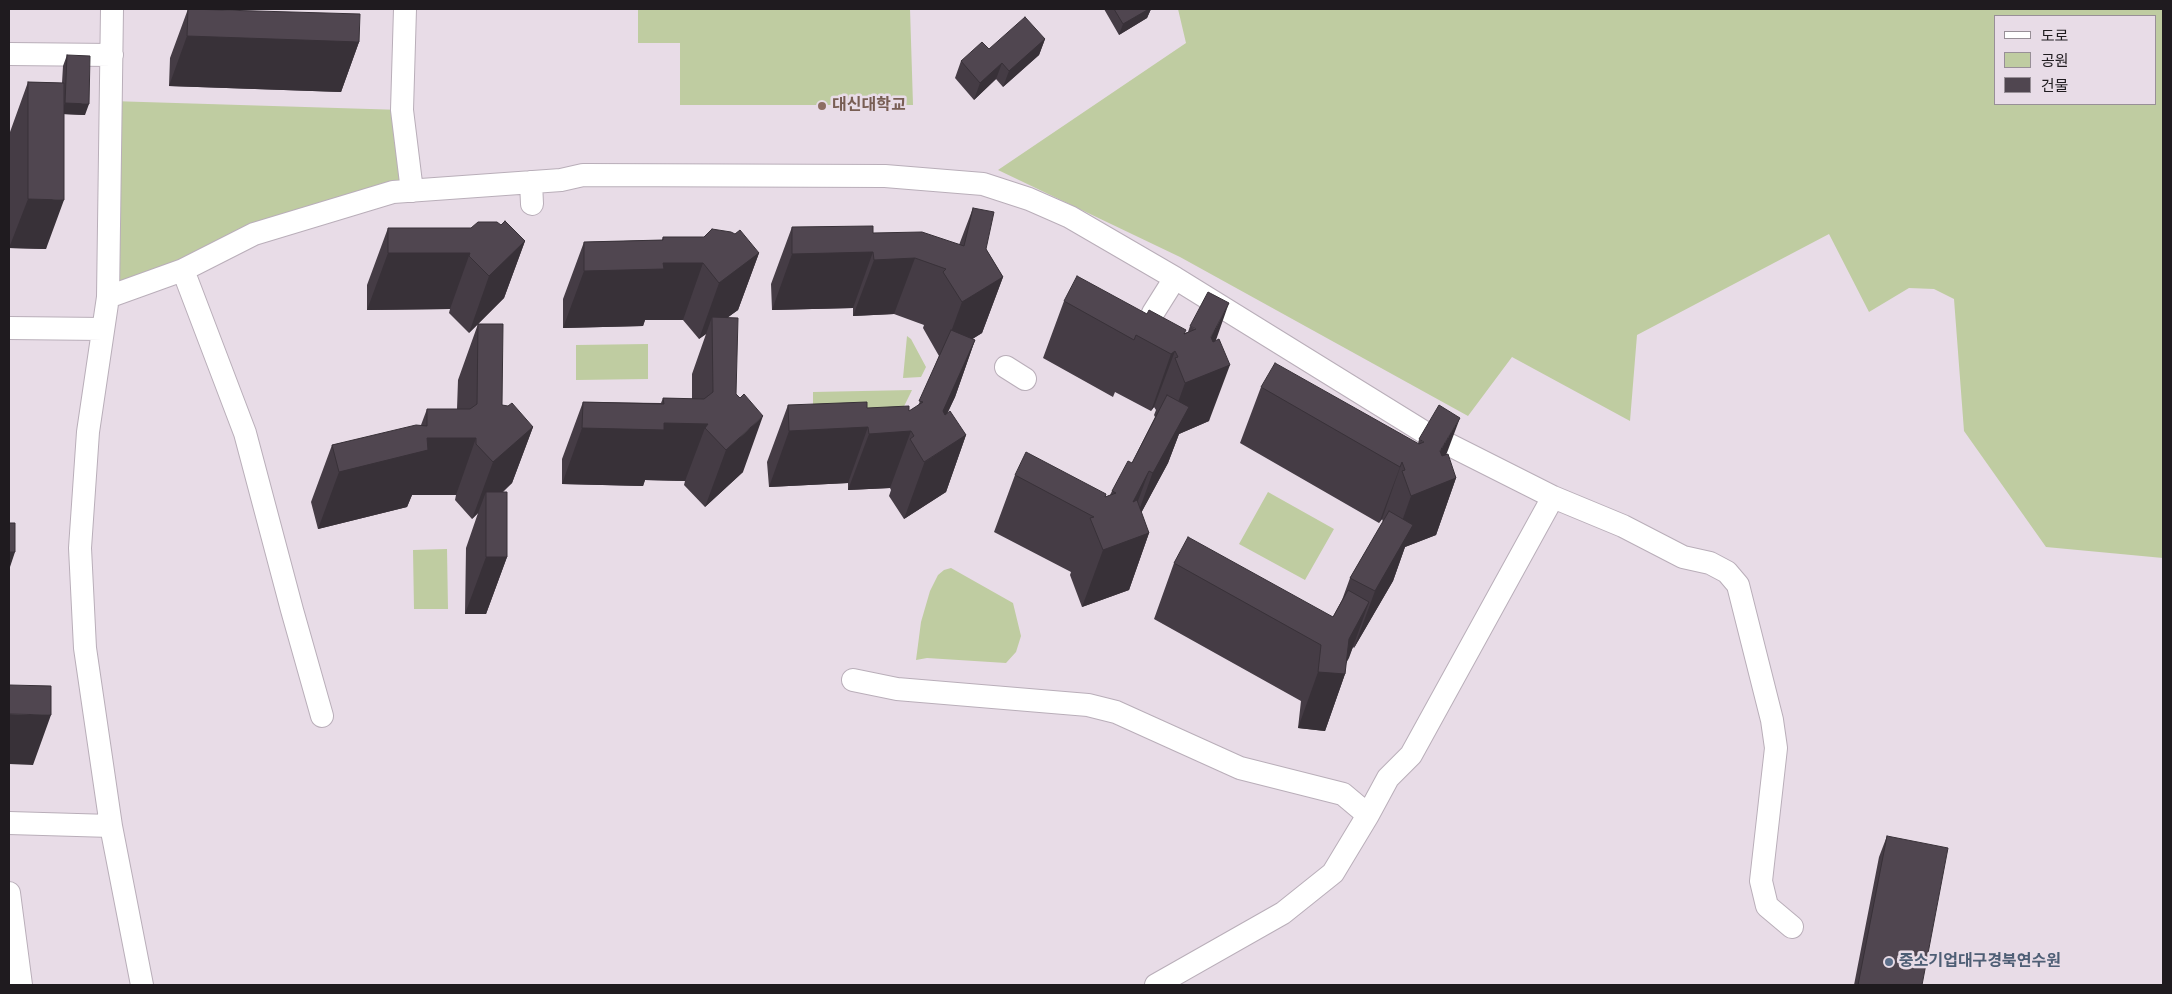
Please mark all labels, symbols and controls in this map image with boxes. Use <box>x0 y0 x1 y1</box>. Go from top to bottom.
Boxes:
legend <box>1994 15 2157 105</box>
text: 도로 <box>2041 26 2069 45</box>
text: 공원 <box>2041 51 2069 70</box>
text: 건물 <box>2041 76 2069 95</box>
place label: 대신대학교 <box>832 96 906 116</box>
marker: 대신대학교 <box>816 100 828 112</box>
place label: 중소기업대구경북연수원 <box>1899 952 2061 972</box>
marker: 중소기업대구경북연수원 <box>1883 956 1895 968</box>

